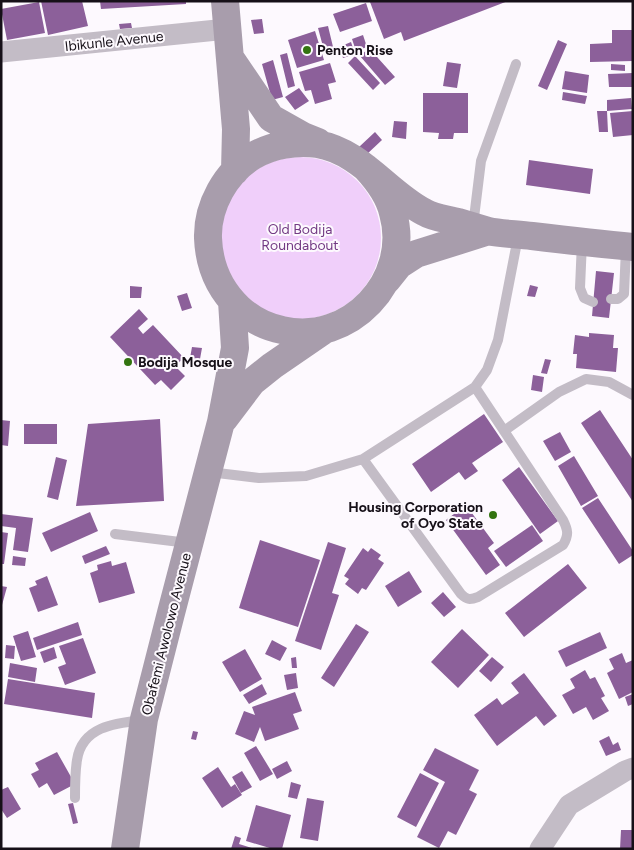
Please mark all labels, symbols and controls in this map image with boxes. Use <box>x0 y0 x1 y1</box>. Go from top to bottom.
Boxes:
street label: Ibikunle Avenue <box>64 28 165 55</box>
place label: Penton Rise <box>317 42 393 59</box>
marker: Penton Rise <box>301 44 313 56</box>
park label: Old Bodija Roundabout <box>261 221 339 254</box>
place label: Bodija Mosque <box>138 354 232 371</box>
marker: Bodija Mosque <box>122 356 134 368</box>
place label: Housing Corporation of Oyo State <box>348 499 483 532</box>
marker: Housing Corporation of Oyo State <box>487 509 499 521</box>
street label: Obafemi Awolowo Avenue <box>138 551 195 717</box>

